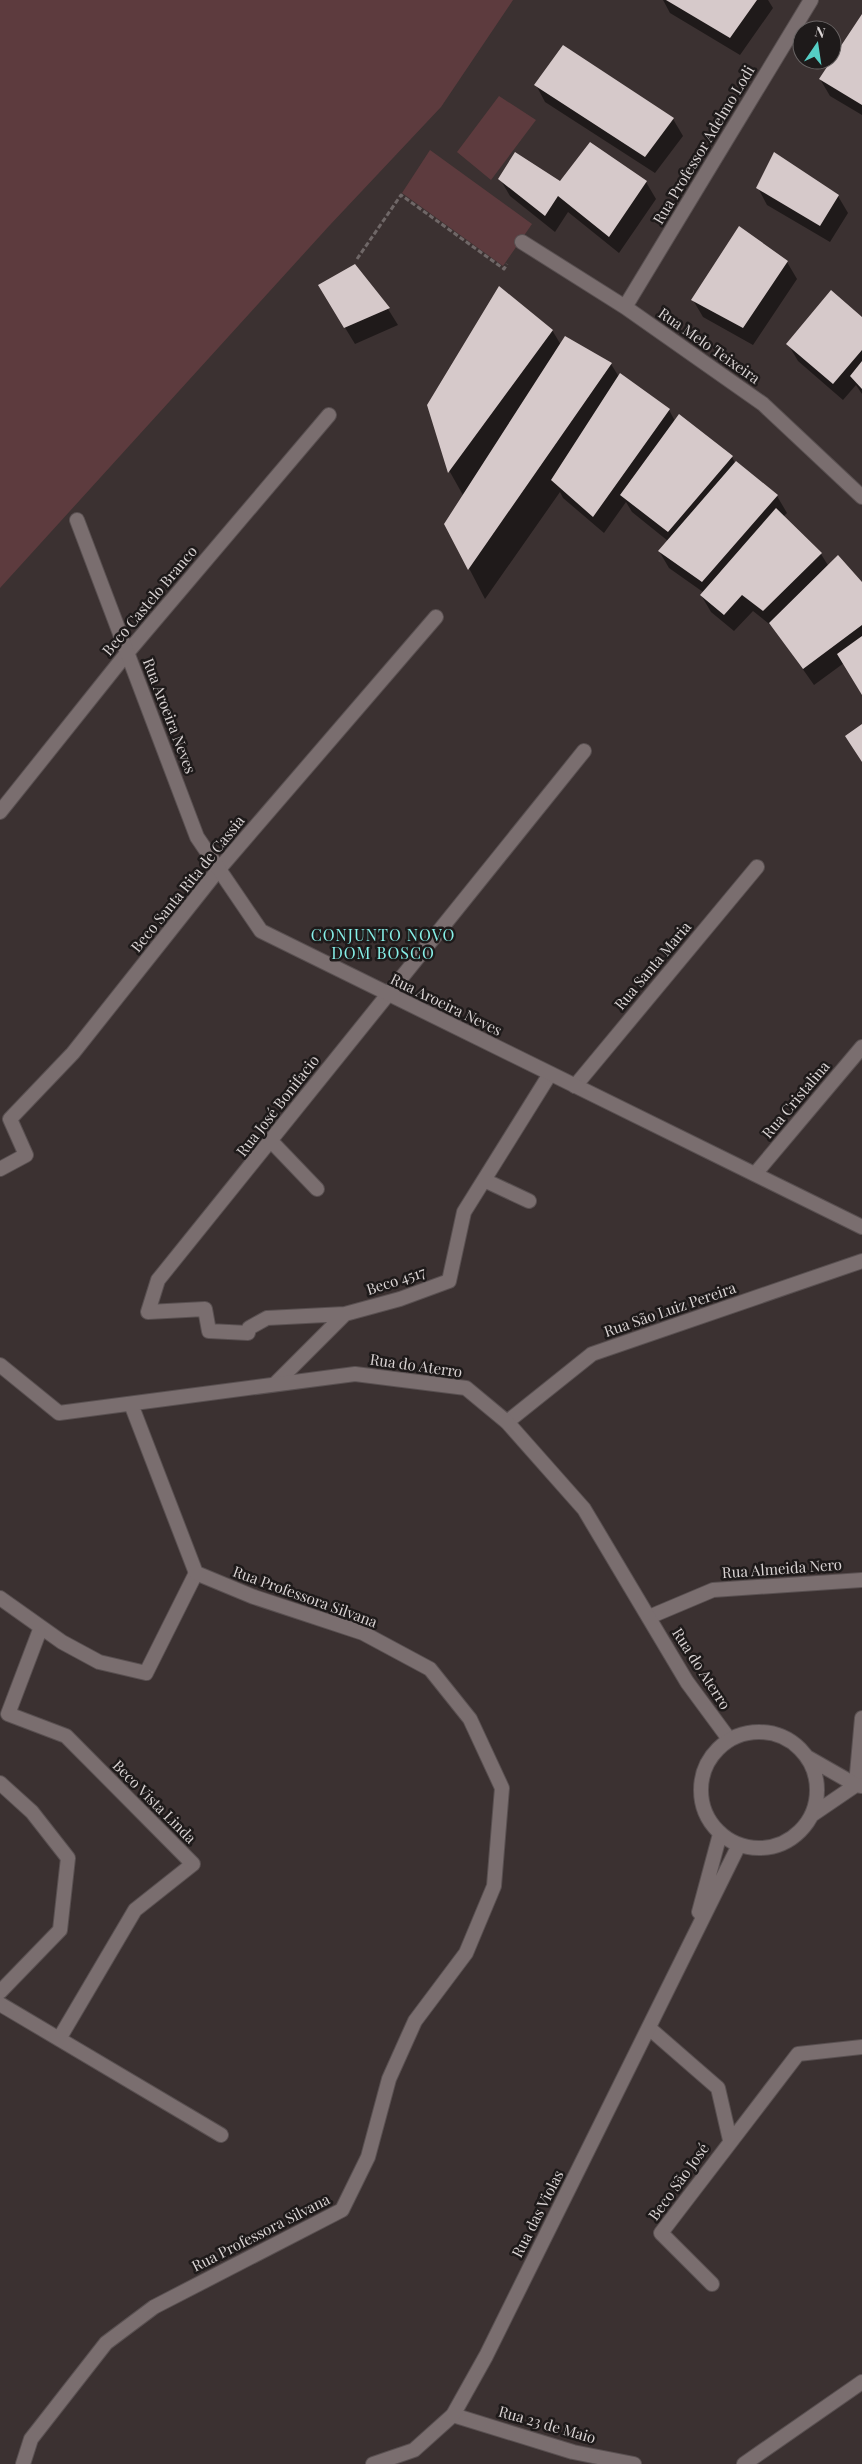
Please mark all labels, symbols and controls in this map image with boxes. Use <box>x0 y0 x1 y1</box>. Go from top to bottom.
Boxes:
north arrow <box>792 20 842 70</box>
text: N <box>813 21 827 42</box>
street label: Rua Professor Adelmo Lodi <box>648 61 759 228</box>
street label: Rua Melo Teixeira <box>655 303 765 388</box>
street label: Beco Castelo Branco <box>97 541 201 659</box>
street label: Rua Aroeira Neves <box>139 655 201 776</box>
street label: Beco Santa Rita de Cassia <box>126 810 249 956</box>
street label: Rua Santa Maria <box>609 917 695 1014</box>
district label: CONJUNTO NOVO DOM BOSCO <box>311 924 455 963</box>
street label: Rua Aroeira Neves <box>387 968 506 1040</box>
street label: Rua José Bonifacio <box>231 1051 323 1160</box>
street label: Rua Cristalina <box>757 1056 834 1142</box>
street label: Beco 4517 <box>364 1261 428 1299</box>
street label: Rua São Luiz Pereira <box>601 1277 739 1341</box>
street label: Rua do Aterro <box>369 1349 464 1381</box>
street label: Rua Almeida Nero <box>721 1554 843 1582</box>
street label: Rua Professora Silvana <box>230 1561 381 1632</box>
street label: Rua do Aterro <box>668 1624 736 1713</box>
street label: Beco Vista Linda <box>109 1755 201 1848</box>
street label: Beco São José <box>643 2139 713 2224</box>
street label: Rua das Violas <box>507 2166 568 2261</box>
street label: Rua Professora Silvana <box>188 2188 333 2276</box>
street label: Rua 23 de Maio <box>496 2401 598 2447</box>

